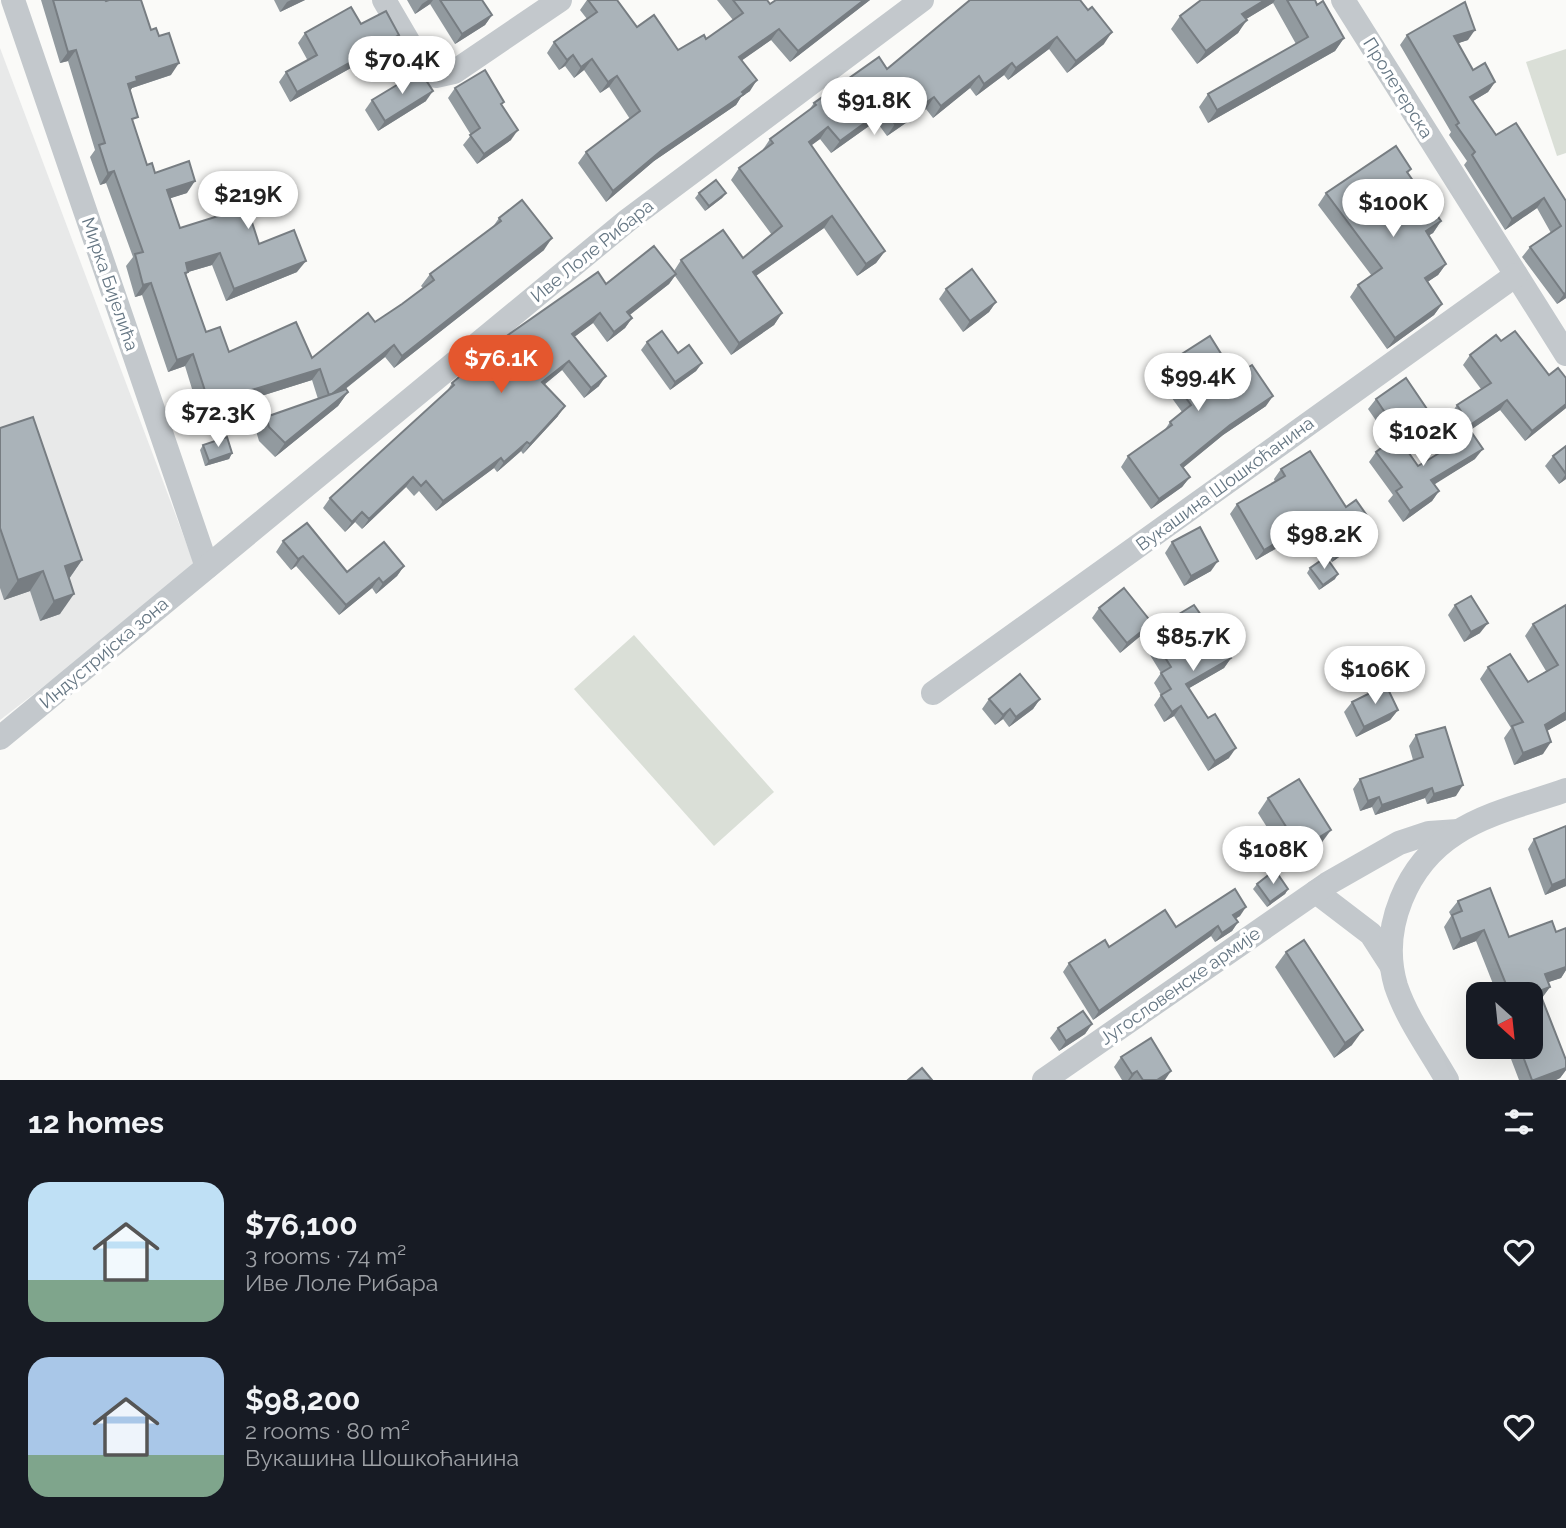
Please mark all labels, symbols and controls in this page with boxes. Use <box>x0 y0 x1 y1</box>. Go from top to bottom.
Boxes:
street label: Пролетерска <box>1359 34 1438 142</box>
pin: $70.4K <box>345 36 459 96</box>
text: $70.4K <box>364 45 440 72</box>
pin: $91.8K <box>817 78 931 137</box>
text: $91.8K <box>837 86 911 113</box>
pin: $219K <box>199 172 297 231</box>
text: $219K <box>214 180 282 207</box>
pin: $100K <box>1344 180 1442 239</box>
text: $100K <box>1358 188 1428 215</box>
street label: Иве Лоле Рибара <box>526 195 657 306</box>
street label: Мирка Бијелића <box>78 214 143 353</box>
pin: $76.1K <box>444 336 558 395</box>
text: $76.1K <box>464 344 538 371</box>
pin: $99.4K <box>1141 354 1255 413</box>
text: $99.4K <box>1160 362 1236 389</box>
pin: $72.3K <box>161 390 275 449</box>
text: $72.3K <box>181 398 255 425</box>
pin: $102K <box>1374 408 1472 468</box>
street label: Вукашина Шошкоћанина <box>1132 412 1318 555</box>
text: $102K <box>1389 417 1457 444</box>
pin: $98.2K <box>1267 512 1381 571</box>
text: $98.2K <box>1286 520 1362 547</box>
street label: Индустријска зона <box>35 593 172 712</box>
pin: $85.7K <box>1136 614 1250 673</box>
text: $85.7K <box>1156 622 1230 649</box>
pin: $106K <box>1326 646 1424 706</box>
text: $106K <box>1340 655 1410 682</box>
pin: $108K <box>1224 826 1322 886</box>
text: $108K <box>1238 835 1308 862</box>
street label: Југословенске армије <box>1096 922 1264 1049</box>
north arrow <box>1466 982 1544 1059</box>
map controls <box>1466 982 1543 1059</box>
icon: filters <box>1500 1103 1538 1141</box>
text: 12 homes <box>28 1105 164 1140</box>
text: $76,100 <box>245 1207 358 1242</box>
icon: home <box>84 1210 168 1294</box>
icon: heart <box>1500 1233 1538 1271</box>
text: 3 rooms · 74 m² <box>245 1242 406 1269</box>
text: Иве Лоле Рибара <box>245 1269 438 1296</box>
text: $98,200 <box>245 1382 361 1417</box>
icon: home <box>84 1385 168 1469</box>
icon: heart <box>1500 1408 1538 1446</box>
text: 2 rooms · 80 m² <box>245 1417 410 1444</box>
text: Вукашина Шошкоћанина <box>245 1444 519 1471</box>

